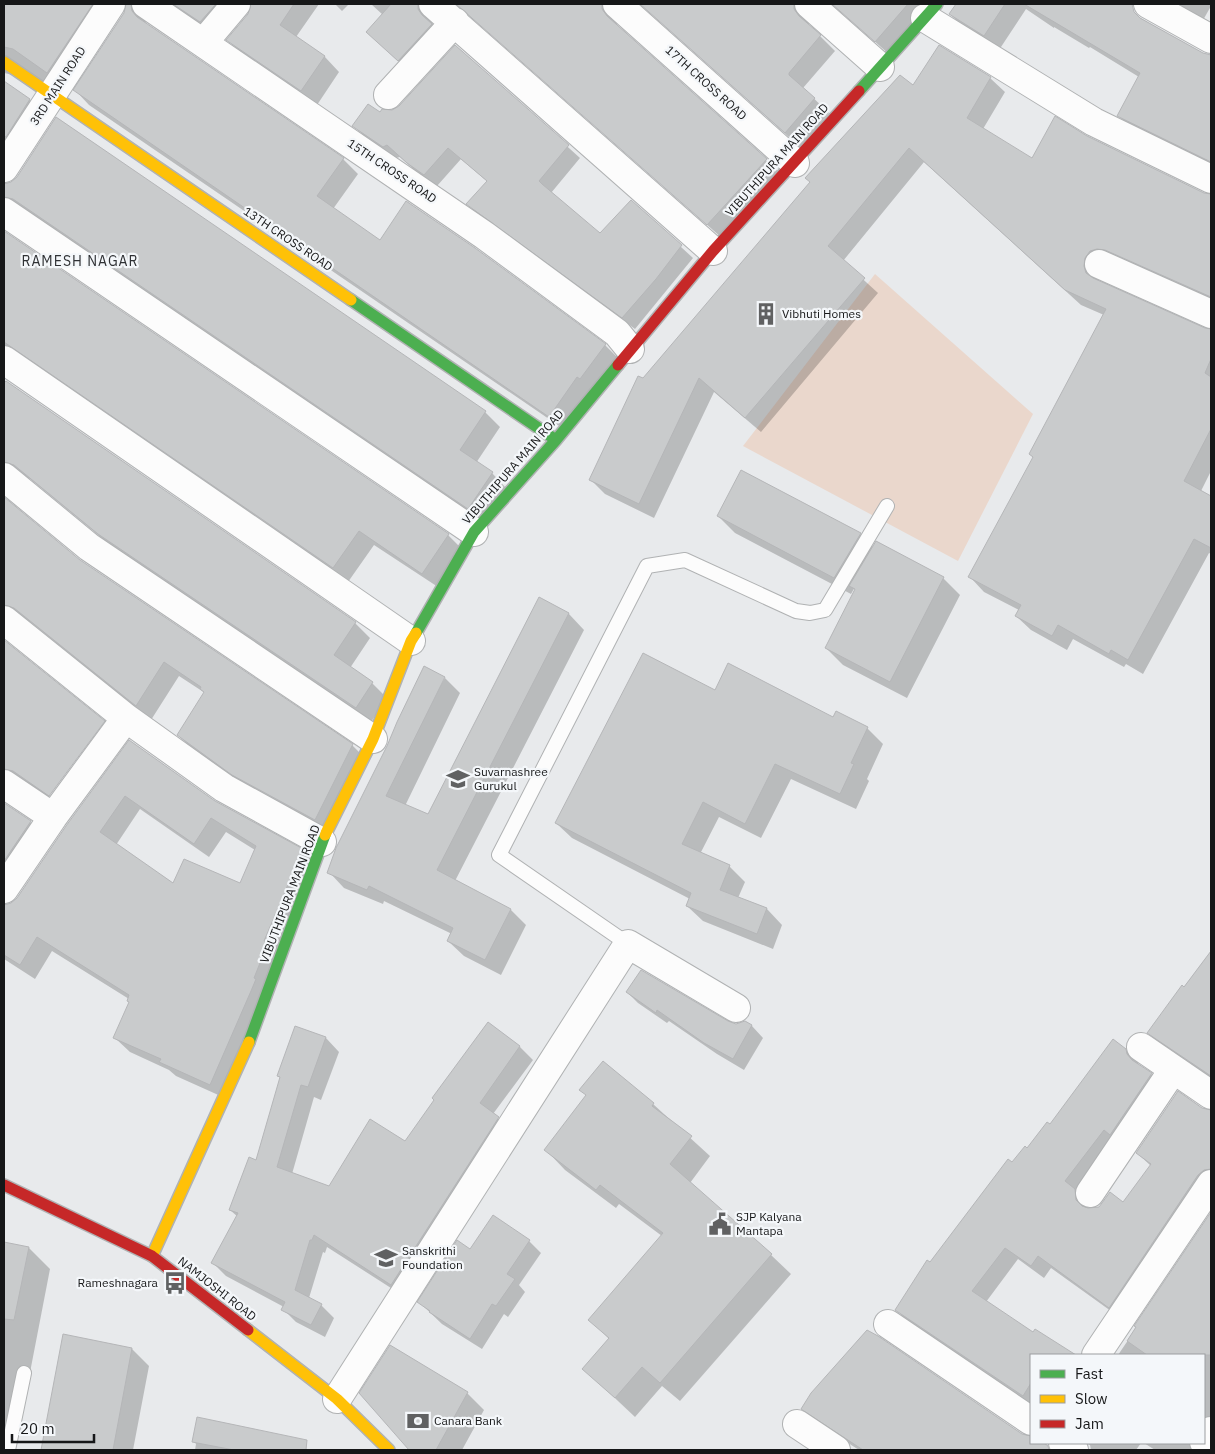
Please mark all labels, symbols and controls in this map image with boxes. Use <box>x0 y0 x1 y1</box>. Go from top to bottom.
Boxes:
street label: 17TH CROSS ROAD <box>663 42 750 123</box>
street label: 3RD MAIN ROAD <box>27 44 89 128</box>
street label: VIBUTHIPURA MAIN ROAD <box>722 100 831 219</box>
street label: 15TH CROSS ROAD <box>345 135 440 206</box>
street label: 13TH CROSS ROAD <box>241 203 336 274</box>
district label: RAMESH NAGAR <box>21 252 139 270</box>
building icon: Vibhuti Homes <box>753 301 779 327</box>
place label: Vibhuti Homes <box>782 306 861 321</box>
street label: VIBUTHIPURA MAIN ROAD <box>459 406 567 527</box>
place label: Suvarnashree Gurukul <box>474 764 548 793</box>
school or university icon: Suvarnashree Gurukul <box>445 766 471 792</box>
street label: VIBUTHIPURA MAIN ROAD <box>256 823 323 965</box>
place label: SJP Kalyana Mantapa <box>736 1209 802 1238</box>
public building icon: SJP Kalyana Mantapa <box>707 1211 733 1237</box>
place label: Sanskrithi Foundation <box>402 1243 463 1272</box>
school or university icon: Sanskrithi Foundation <box>373 1245 399 1271</box>
street label: NAMJOSHI ROAD <box>175 1253 259 1324</box>
bus stop icon: Rameshnagara <box>162 1270 188 1296</box>
place label: Rameshnagara <box>78 1275 159 1290</box>
legend <box>1030 1354 1205 1444</box>
text: Fast <box>1075 1364 1103 1383</box>
text: Slow <box>1075 1389 1108 1408</box>
bank icon: Canara Bank <box>405 1408 431 1434</box>
scale bar <box>12 1412 95 1444</box>
place label: Canara Bank <box>434 1413 503 1428</box>
text: Jam <box>1075 1414 1104 1433</box>
text: 20 m <box>20 1419 55 1438</box>

